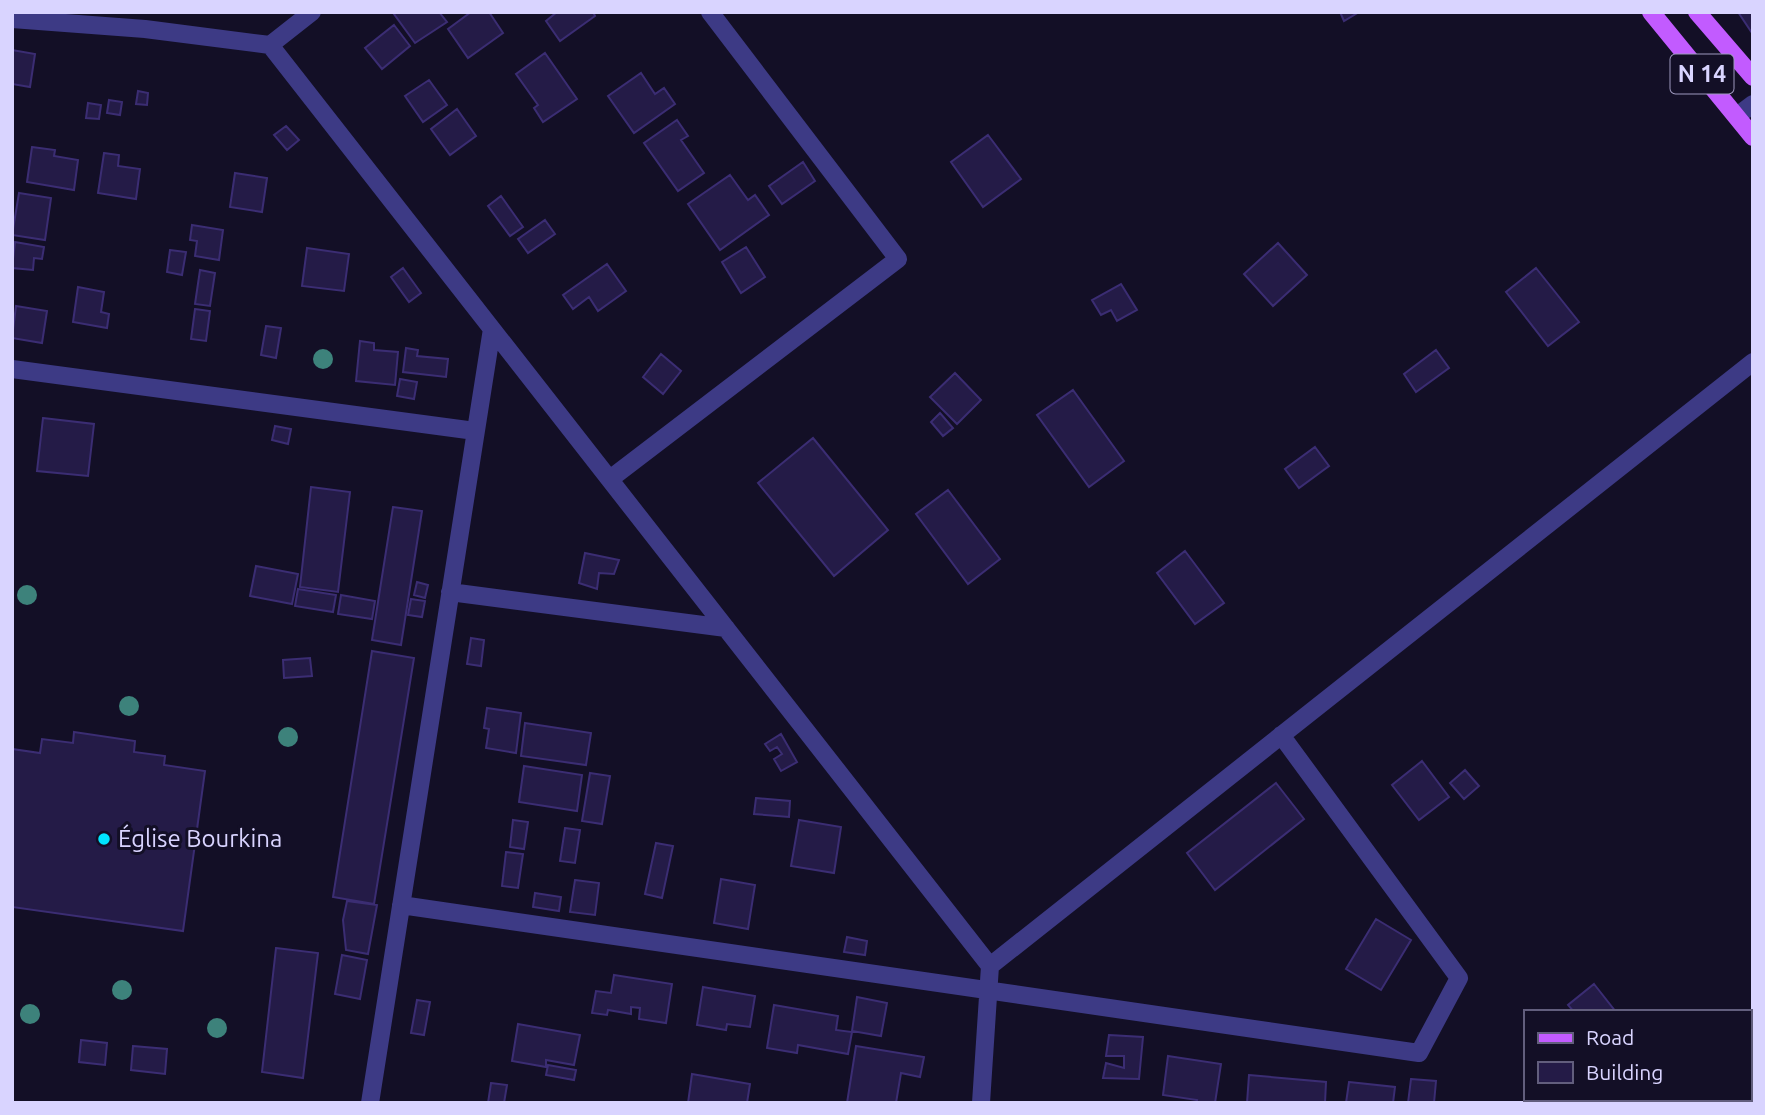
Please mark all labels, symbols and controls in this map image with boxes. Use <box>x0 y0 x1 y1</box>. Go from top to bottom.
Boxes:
road number: N 14 <box>1670 54 1734 94</box>
place label: Église Bourkina <box>118 824 282 852</box>
marker: Église Bourkina <box>96 831 112 847</box>
legend <box>1524 1010 1751 1101</box>
text: Road <box>1586 1025 1634 1049</box>
text: Building <box>1586 1060 1663 1084</box>

